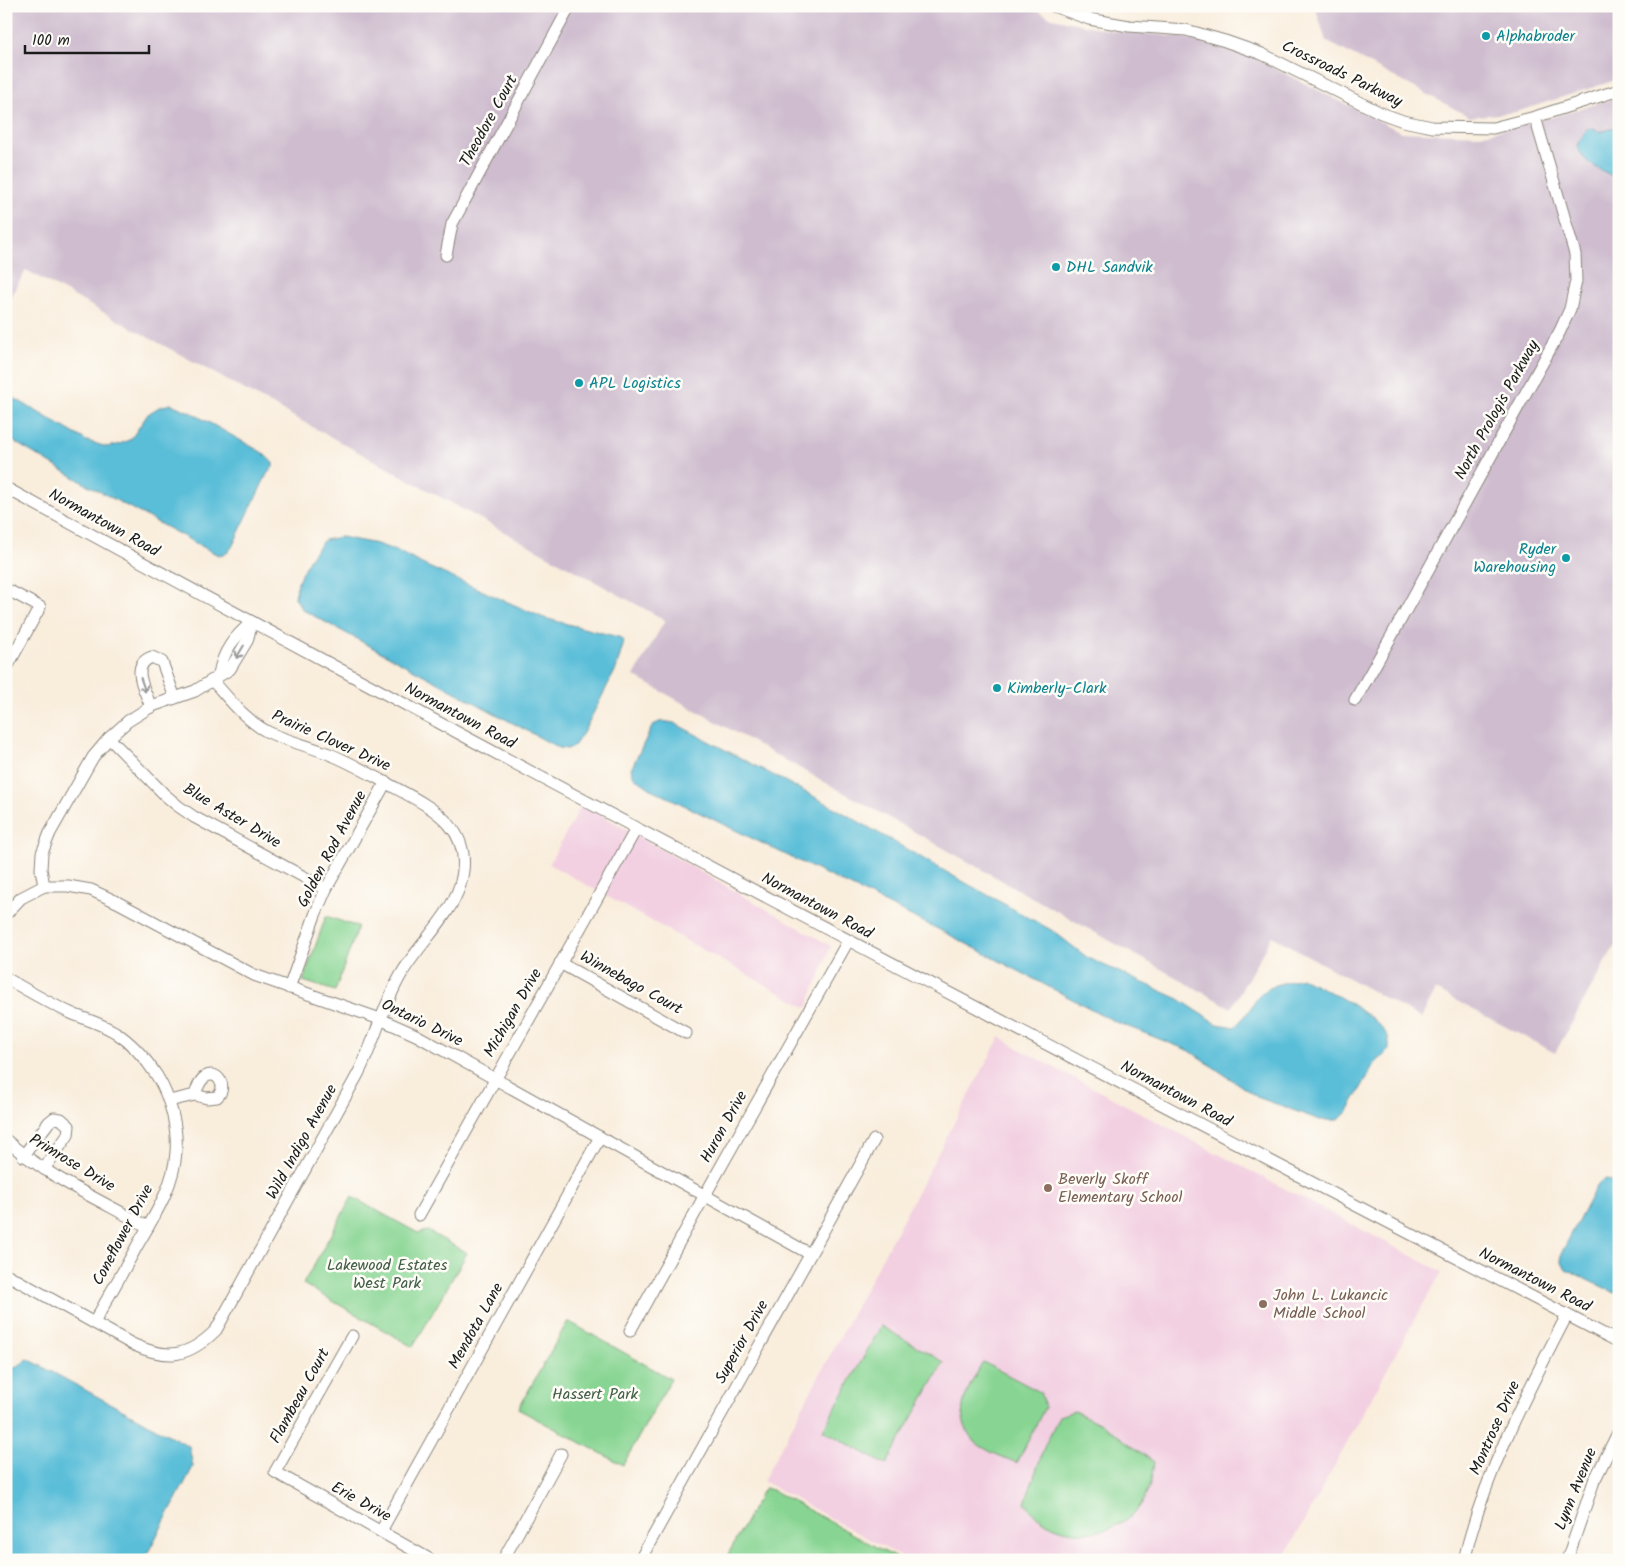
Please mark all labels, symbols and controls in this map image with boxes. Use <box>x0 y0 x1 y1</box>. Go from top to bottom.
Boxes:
scale bar <box>25 22 149 54</box>
place label: Alphabroder <box>1496 24 1577 49</box>
text: 100 m <box>32 29 70 53</box>
marker: Alphabroder <box>1480 30 1492 42</box>
street label: Crossroads Parkway <box>1277 34 1407 114</box>
street label: Theodore Court <box>453 70 525 172</box>
place label: DHL Sandvik <box>1066 255 1153 280</box>
marker: DHL Sandvik <box>1050 261 1062 273</box>
street label: North Prologis Parkway <box>1448 335 1546 484</box>
place label: APL Logistics <box>589 371 681 396</box>
marker: APL Logistics <box>573 377 585 389</box>
street label: Normantown Road <box>44 482 165 564</box>
place label: Ryder Warehousing <box>1473 537 1558 580</box>
marker: Ryder Warehousing <box>1560 552 1572 564</box>
one-way arrow <box>235 644 245 658</box>
one-way arrow <box>139 676 149 692</box>
street label: Normantown Road <box>400 676 521 756</box>
place label: Kimberly-Clark <box>1007 676 1107 701</box>
marker: Kimberly-Clark <box>991 682 1003 694</box>
street label: Prairie Clover Drive <box>268 704 394 778</box>
street label: Blue Aster Drive <box>178 777 286 855</box>
street label: Golden Rod Avenue <box>291 786 373 912</box>
street label: Normantown Road <box>757 866 878 946</box>
street label: Winnebago Court <box>575 944 688 1022</box>
street label: Michigan Drive <box>477 964 549 1062</box>
street label: Ontario Drive <box>377 992 467 1054</box>
street label: Normantown Road <box>1116 1054 1237 1134</box>
street label: Wild Indigo Avenue <box>260 1080 344 1204</box>
street label: Huron Drive <box>694 1086 754 1168</box>
street label: Primrose Drive <box>24 1127 120 1199</box>
place label: Beverly Skoff Elementary School <box>1058 1167 1183 1210</box>
street label: Coneflower Drive <box>86 1180 160 1290</box>
marker: Beverly Skoff Elementary School <box>1042 1182 1054 1194</box>
street label: Normantown Road <box>1474 1241 1597 1320</box>
park label: Lakewood Estates West Park <box>327 1253 448 1296</box>
street label: Mendota Lane <box>442 1278 510 1374</box>
place label: John L. Lukancic Middle School <box>1273 1283 1388 1326</box>
street label: Superior Drive <box>709 1295 775 1389</box>
marker: John L. Lukancic Middle School <box>1257 1298 1269 1310</box>
street label: Flambeau Court <box>263 1343 337 1448</box>
street label: Montrose Drive <box>1463 1377 1527 1479</box>
park label: Hassert Park <box>552 1382 638 1407</box>
street label: Lynn Avenue <box>1548 1444 1604 1534</box>
street label: Erie Drive <box>326 1475 396 1529</box>

